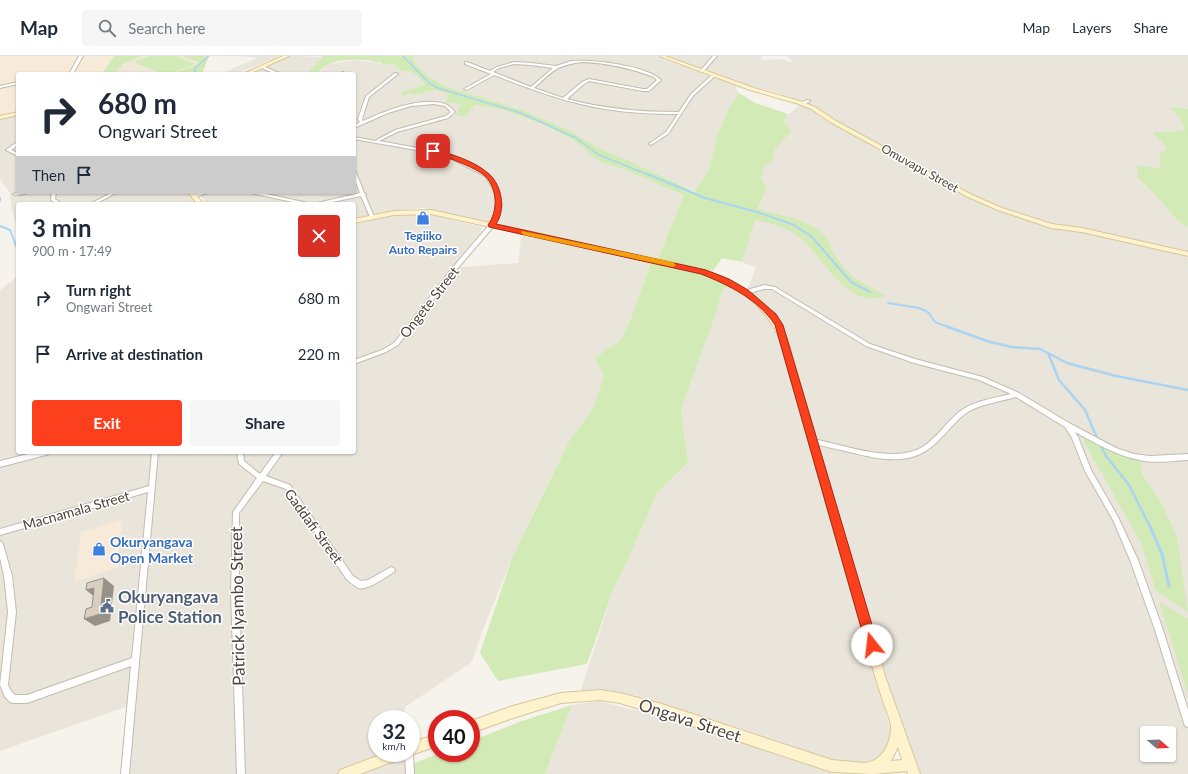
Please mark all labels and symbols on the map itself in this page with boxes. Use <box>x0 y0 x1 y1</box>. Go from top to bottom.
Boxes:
pin <box>416 134 450 168</box>
street label: Omuvapu Street <box>879 141 962 196</box>
shop icon: Tegiiko Auto Repairs <box>415 210 431 226</box>
place label: Tegiiko Auto Repairs <box>388 228 457 257</box>
street label: Ongete Street <box>396 263 462 341</box>
street label: Gaddafi Street <box>281 485 347 567</box>
street label: Macnamala Street <box>21 487 131 533</box>
street label: Patrick Iyambo Street <box>225 526 249 686</box>
place label: Okuryangava Open Market <box>110 533 194 566</box>
shop icon: Okuryangava Open Market <box>91 541 107 557</box>
place label: Okuryangava Police Station <box>118 586 222 627</box>
public building icon: Okuryangava Police Station <box>99 598 115 614</box>
position arrow <box>851 624 893 666</box>
street label: Ongava Street <box>636 694 744 746</box>
speed limit sign: 40 <box>428 710 480 762</box>
north arrow <box>1140 726 1176 762</box>

